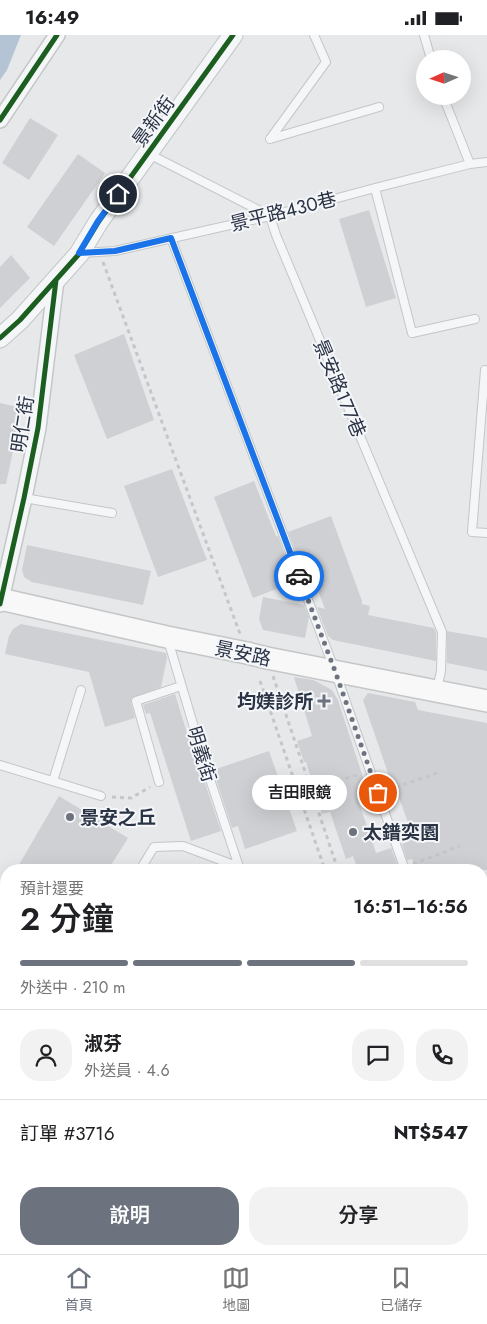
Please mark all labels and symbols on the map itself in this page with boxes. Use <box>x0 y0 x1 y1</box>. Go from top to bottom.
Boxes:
north arrow <box>416 50 471 105</box>
street label: 景新街 <box>126 90 181 152</box>
pin <box>97 173 139 215</box>
street label: 景平路430巷 <box>227 185 339 238</box>
street label: 景安路177巷 <box>307 335 372 442</box>
street label: 明仁街 <box>5 394 40 454</box>
courier <box>274 551 324 601</box>
street label: 景安路 <box>212 634 274 673</box>
place label: 均媄診所 <box>237 688 313 715</box>
marker: 均媄診所 <box>317 694 331 708</box>
street label: 明義街 <box>180 723 223 785</box>
pin <box>357 772 399 814</box>
callout: 吉田眼鏡 <box>253 775 348 811</box>
place label: 景安之丘 <box>80 804 156 831</box>
marker: 景安之丘 <box>64 811 76 823</box>
place label: 太鐠奕園 <box>363 819 439 846</box>
marker: 太鐠奕園 <box>347 826 359 838</box>

